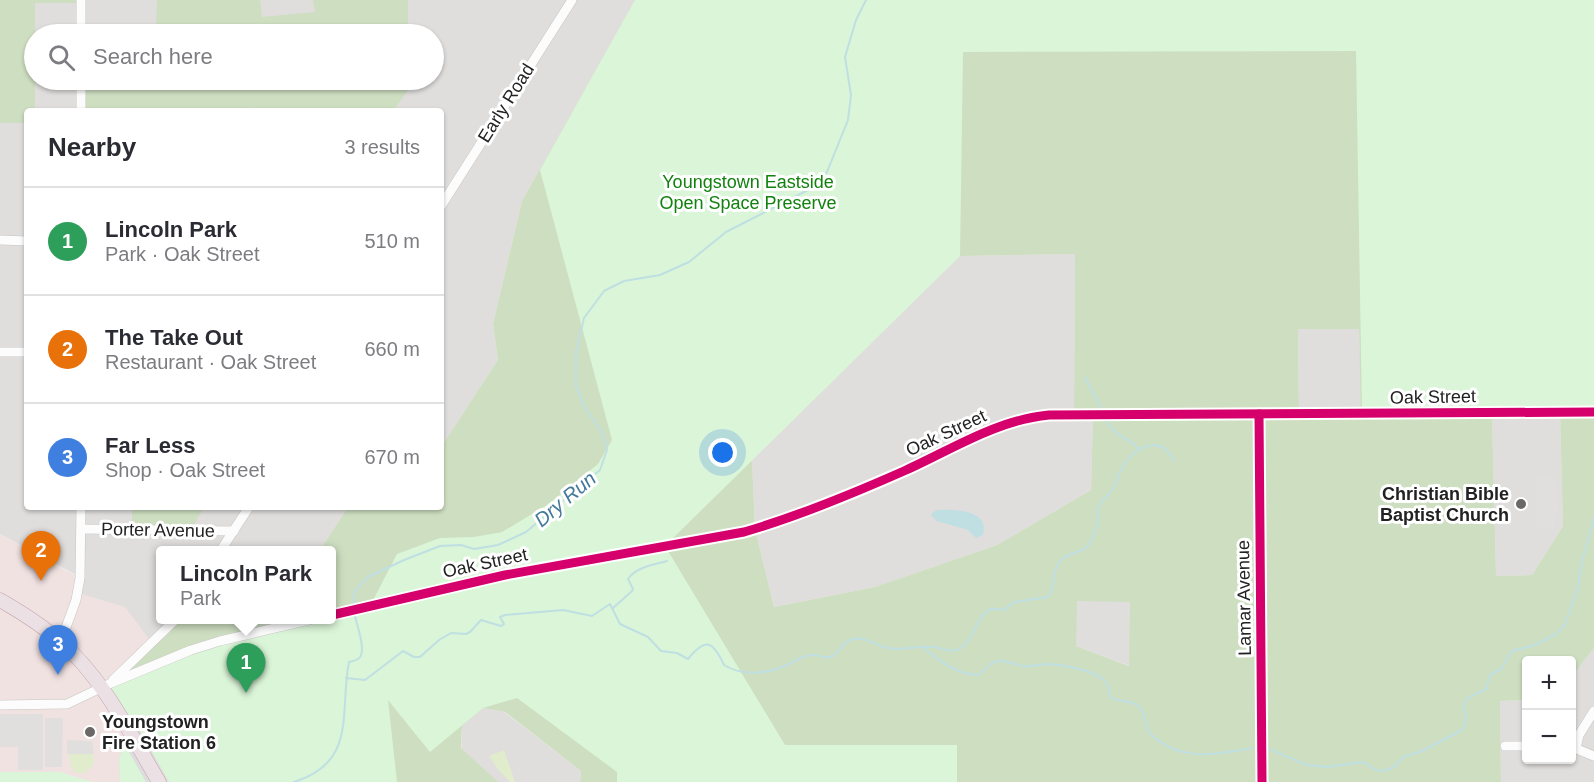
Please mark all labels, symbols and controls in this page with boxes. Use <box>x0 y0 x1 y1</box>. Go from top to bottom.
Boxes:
search box <box>24 24 444 90</box>
icon: search <box>45 41 78 74</box>
text: Search here <box>93 44 213 69</box>
street label: Early Road <box>474 60 538 146</box>
text: Nearby <box>48 132 136 162</box>
text: 3 results <box>344 136 420 158</box>
park label: Youngstown Eastside Open Space Preserve <box>659 172 837 213</box>
text: Lincoln Park <box>105 217 237 242</box>
text: 1 <box>62 230 73 252</box>
text: 510 m <box>364 230 420 252</box>
text: Park · Oak Street <box>105 243 260 265</box>
text: The Take Out <box>105 325 243 350</box>
text: 2 <box>62 338 73 360</box>
text: 660 m <box>364 338 420 360</box>
text: Restaurant · Oak Street <box>105 351 316 373</box>
street label: Oak Street <box>1390 386 1476 408</box>
street label: Oak Street <box>903 406 989 460</box>
text: Far Less <box>105 433 196 458</box>
your location <box>708 438 737 467</box>
text: 3 <box>62 446 73 468</box>
text: 670 m <box>364 446 420 468</box>
text: Shop · Oak Street <box>105 459 265 481</box>
water label: Dry Run <box>530 467 600 531</box>
place label: Christian Bible Baptist Church <box>1380 484 1509 525</box>
marker: Christian Bible Baptist Church <box>1514 497 1528 511</box>
street label: Porter Avenue <box>101 519 215 541</box>
pin: 2 <box>22 532 60 581</box>
street label: Lamar Avenue <box>1233 540 1255 656</box>
street label: Oak Street <box>441 544 529 582</box>
popup <box>156 546 336 624</box>
text: Lincoln Park <box>180 561 312 586</box>
text: Park <box>180 587 221 609</box>
pin: 3 <box>38 626 78 675</box>
pin: 1 <box>226 644 266 693</box>
map controls <box>1522 656 1576 764</box>
button: + <box>1522 656 1576 710</box>
button: − <box>1522 710 1576 764</box>
place label: Youngstown Fire Station 6 <box>102 712 216 753</box>
marker: Youngstown Fire Station 6 <box>83 725 97 739</box>

